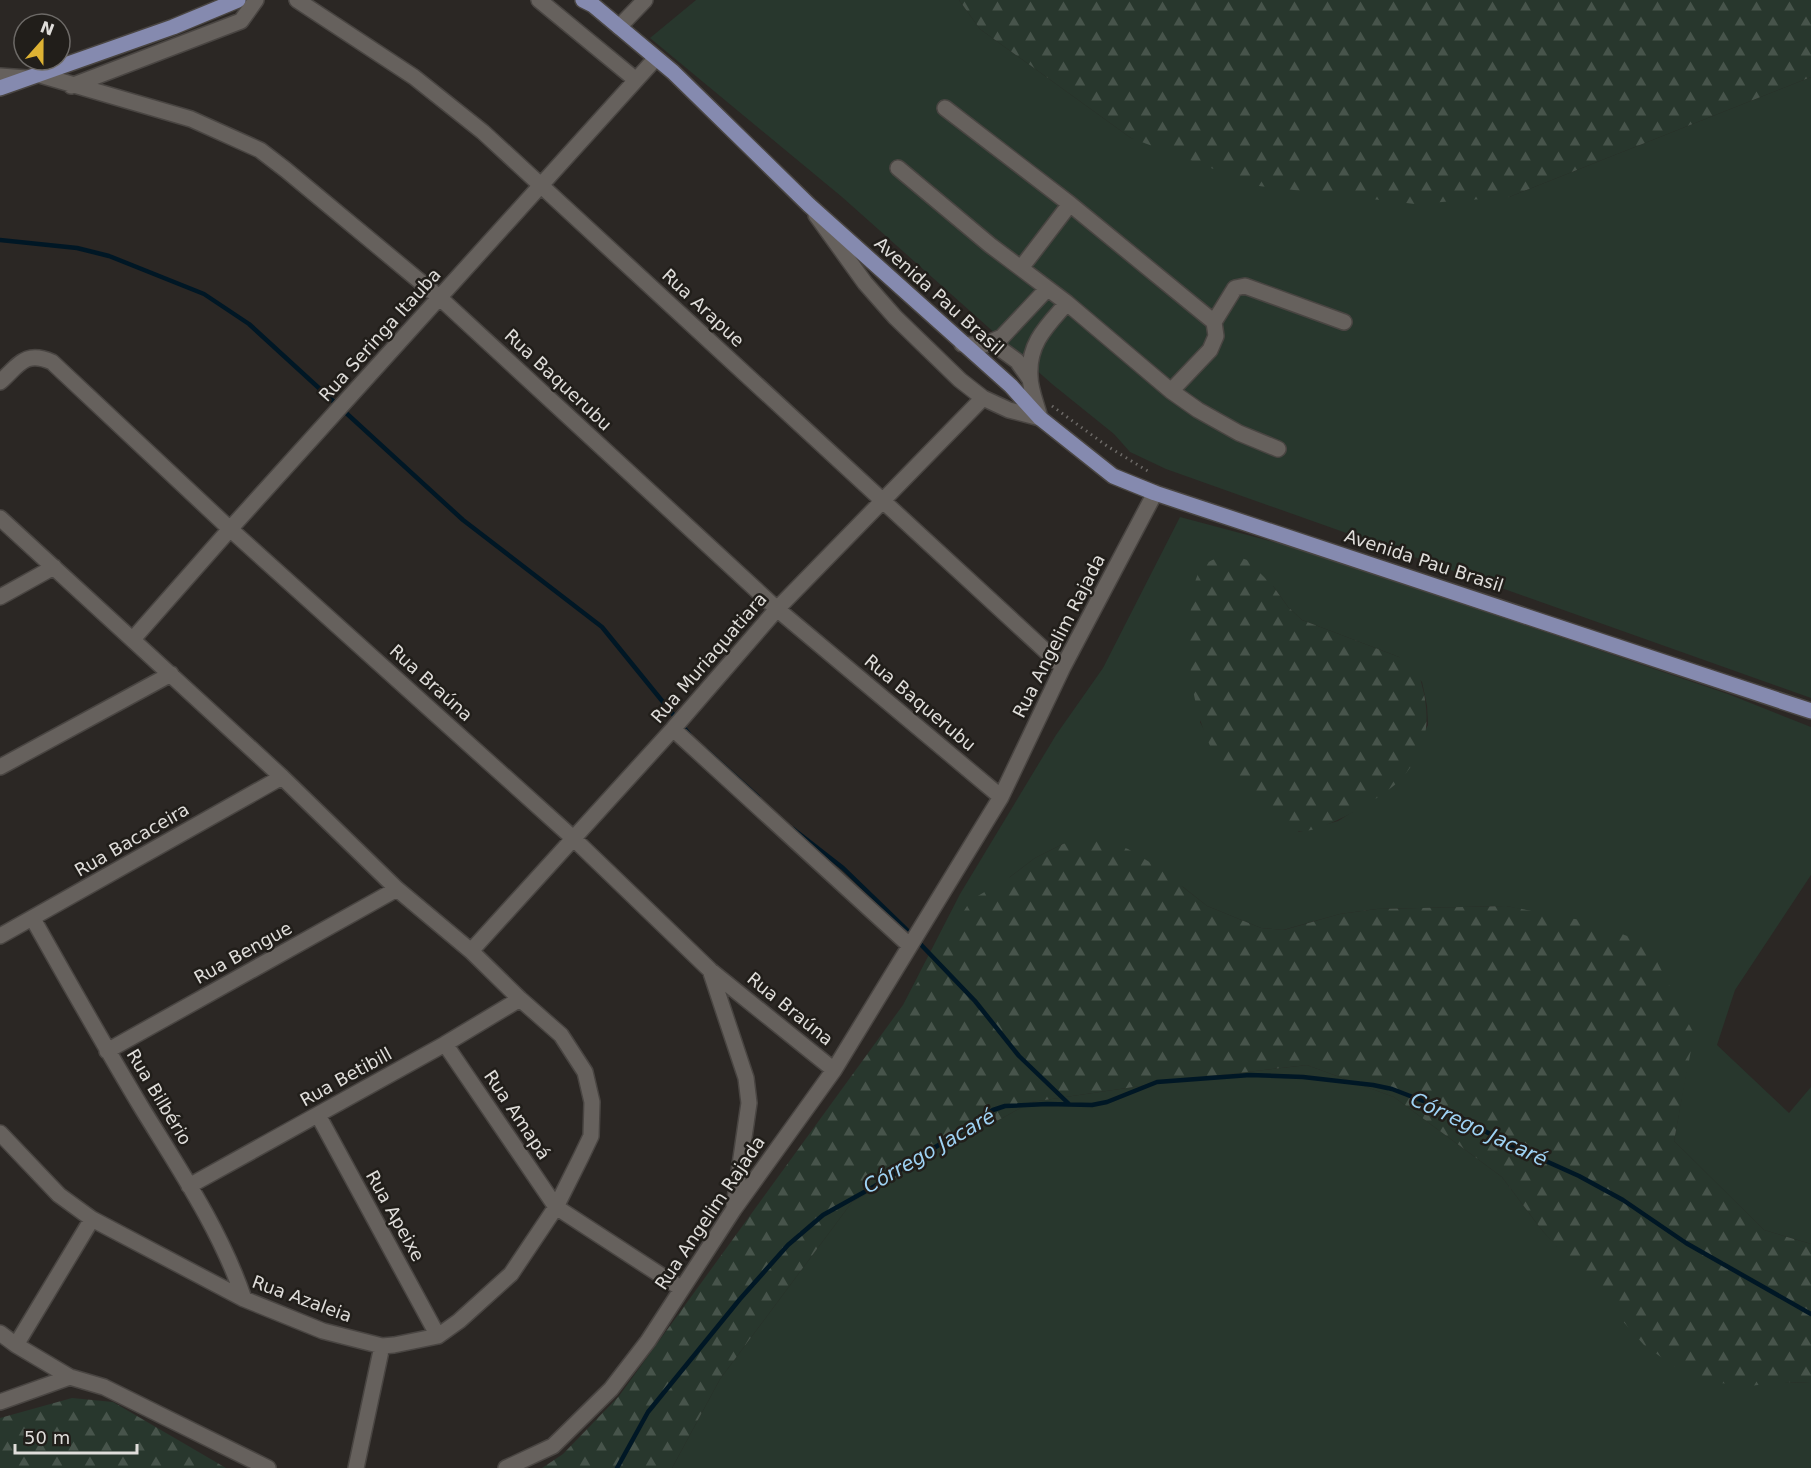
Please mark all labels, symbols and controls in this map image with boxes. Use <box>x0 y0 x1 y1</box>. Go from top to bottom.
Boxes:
north arrow <box>12 12 72 72</box>
text: N <box>38 17 57 40</box>
street label: Avenida Pau Brasil <box>871 232 1008 359</box>
street label: Rua Seringa Itauba <box>314 264 445 405</box>
street label: Rua Arapue <box>658 264 749 351</box>
street label: Rua Baquerubu <box>500 325 616 435</box>
street label: Avenida Pau Brasil <box>1342 525 1506 596</box>
street label: Rua Angelim Rajada <box>1008 550 1109 721</box>
street label: Rua Muriaquatiara <box>646 588 771 727</box>
street label: Rua Braúna <box>385 640 477 725</box>
street label: Rua Baquerubu <box>860 650 980 755</box>
street label: Rua Bacaceira <box>71 798 193 881</box>
street label: Rua Bengue <box>190 917 295 988</box>
street label: Rua Braúna <box>743 968 838 1050</box>
street label: Rua Betibill <box>296 1043 395 1110</box>
street label: Rua Bilbério <box>123 1045 196 1148</box>
street label: Rua Amapá <box>480 1066 555 1163</box>
water label: Córrego Jacaré <box>1407 1087 1551 1171</box>
water label: Córrego Jacaré <box>859 1104 999 1198</box>
street label: Rua Angelim Rajada <box>650 1132 769 1294</box>
street label: Rua Apeixe <box>362 1167 429 1265</box>
street label: Rua Azaleia <box>249 1271 355 1326</box>
scale bar <box>15 1417 136 1455</box>
text: 50 m <box>24 1427 70 1448</box>

